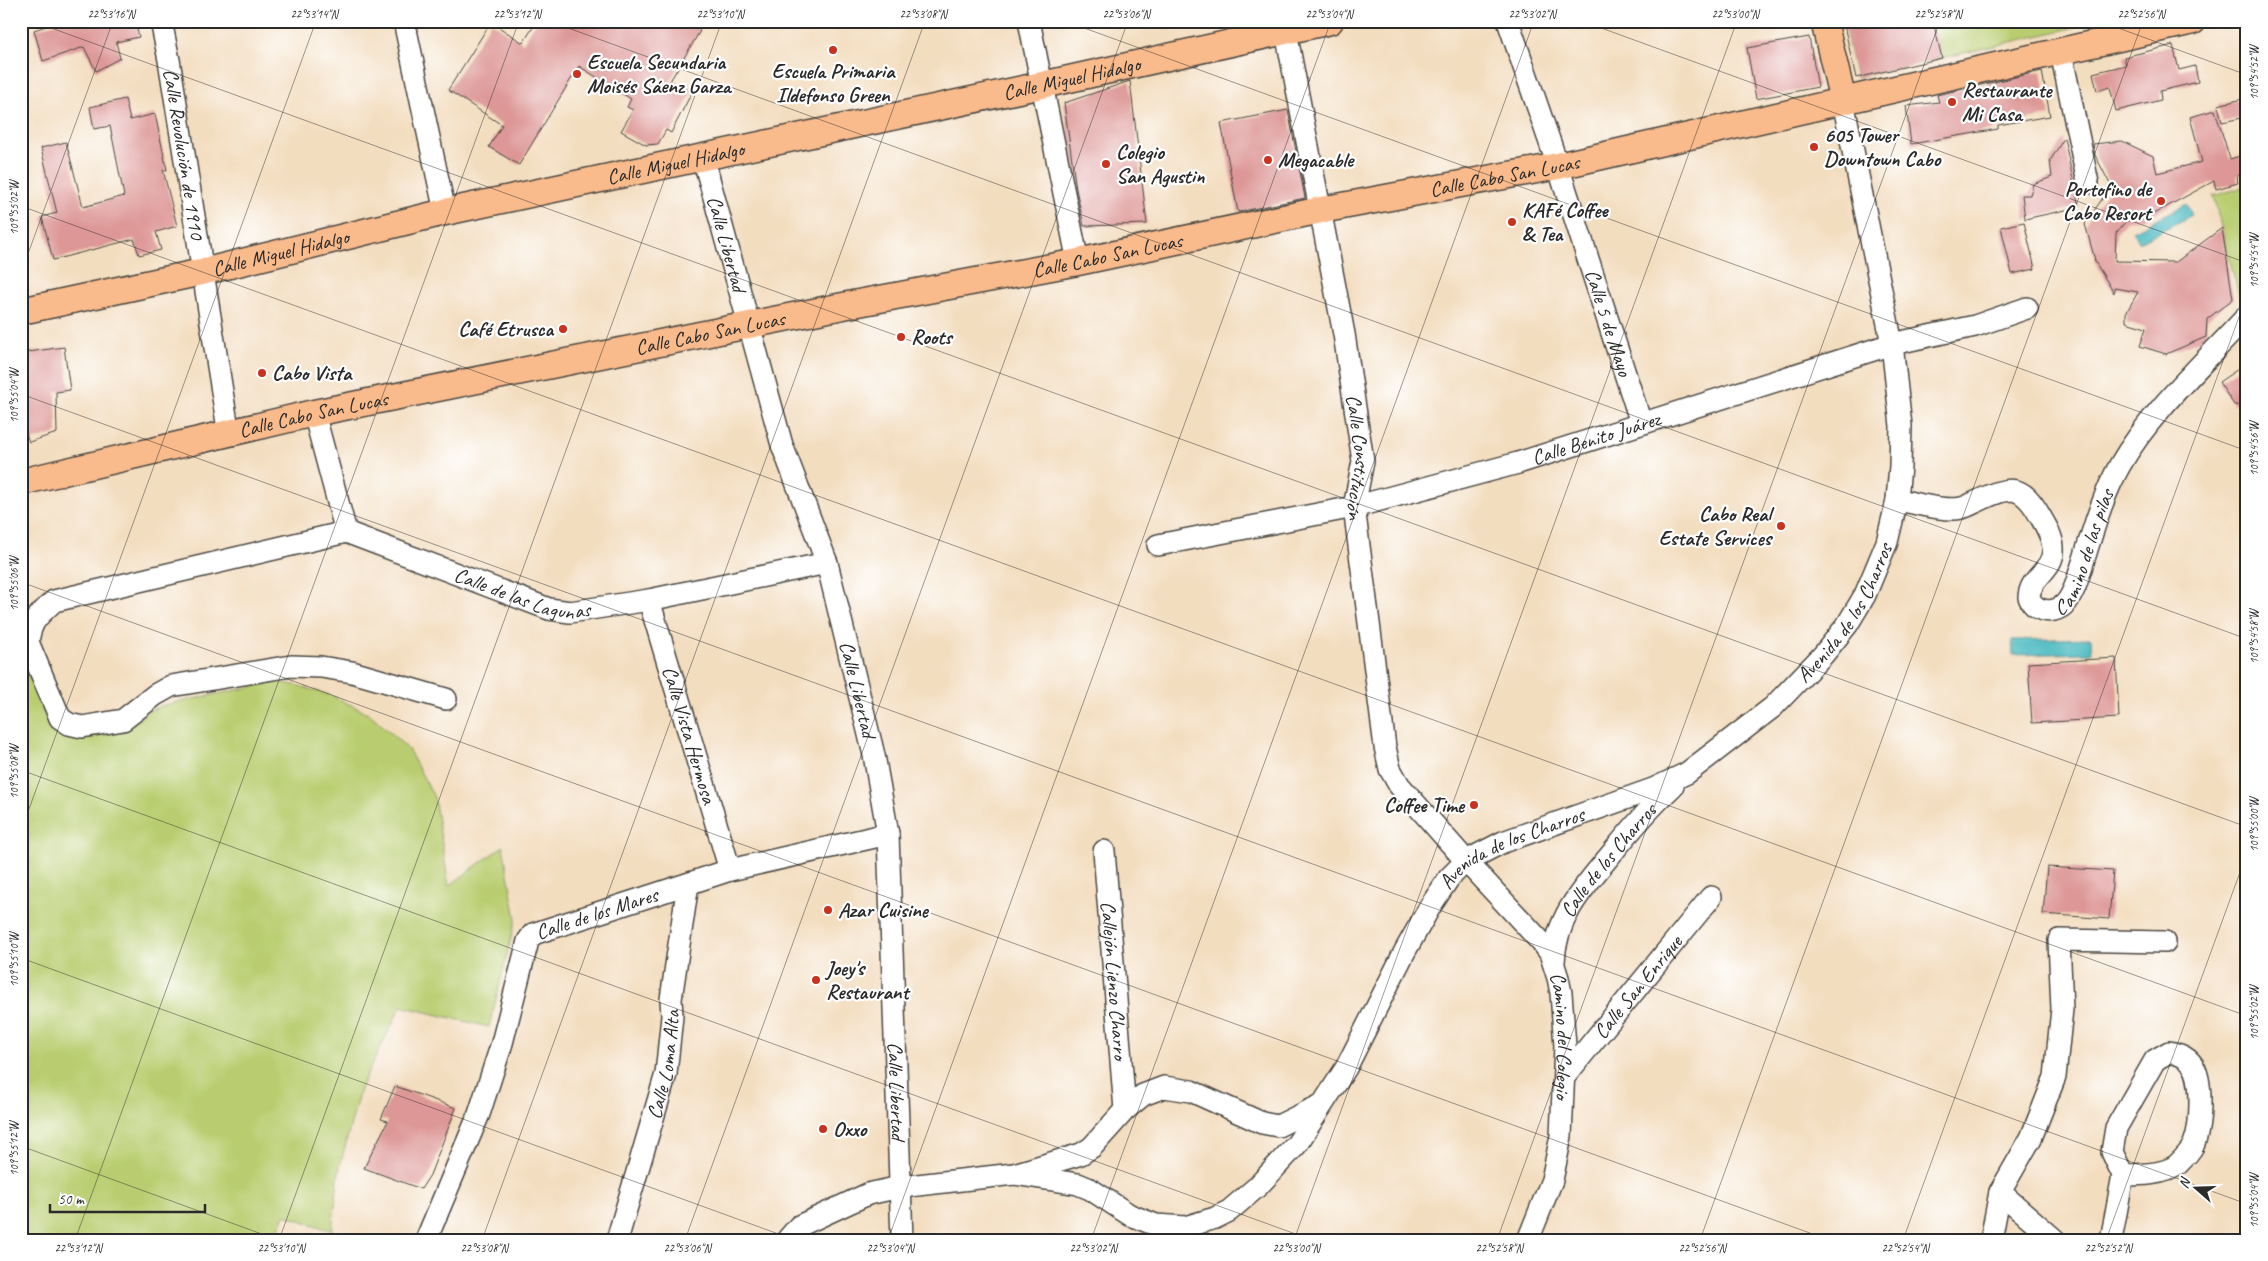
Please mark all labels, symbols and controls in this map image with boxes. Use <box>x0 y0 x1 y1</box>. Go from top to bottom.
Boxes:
text: 22°53'16"N <box>87 6 136 22</box>
text: 22°53'14"N <box>290 6 339 22</box>
text: 22°53'12"N <box>493 6 542 22</box>
text: 22°53'10"N <box>696 6 745 22</box>
text: 22°53'08"N <box>899 6 948 22</box>
text: 22°53'06"N <box>1102 6 1151 22</box>
text: 22°53'04"N <box>1305 6 1354 22</box>
text: 22°53'02"N <box>1508 6 1557 22</box>
text: 22°53'00"N <box>1711 6 1760 22</box>
text: 22°52'58"N <box>1914 6 1963 22</box>
text: 22°52'56"N <box>2117 6 2166 22</box>
marker: Escuela Primaria Ildefonso Green <box>827 44 839 56</box>
text: 109°54'52"W <box>2246 44 2262 100</box>
place label: Escuela Secundaria Moisés Sáenz Garza <box>587 49 733 99</box>
street label: Calle Miguel Hidalgo <box>1001 50 1145 106</box>
place label: Escuela Primaria Ildefonso Green <box>772 58 896 108</box>
street label: Calle Revolución de 1910 <box>158 67 211 243</box>
marker: Escuela Secundaria Moisés Sáenz Garza <box>571 68 583 80</box>
place label: Restaurante Mi Casa <box>1962 77 2053 127</box>
marker: Restaurante Mi Casa <box>1946 96 1958 108</box>
place label: 605 Tower Downtown Cabo <box>1824 122 1942 172</box>
street label: Calle Miguel Hidalgo <box>604 135 749 190</box>
place label: Colegio San Agustin <box>1116 139 1205 189</box>
marker: 605 Tower Downtown Cabo <box>1808 141 1820 153</box>
place label: Megacable <box>1278 147 1355 173</box>
street label: Calle Cabo San Lucas <box>1428 148 1584 203</box>
marker: Megacable <box>1262 154 1274 166</box>
marker: Colegio San Agustin <box>1100 158 1112 170</box>
place label: Portofino de Cabo Resort <box>2063 176 2153 226</box>
text: 109°55'02"W <box>6 179 22 235</box>
street label: Calle Libertad <box>701 193 753 297</box>
marker: Portofino de Cabo Resort <box>2155 195 2167 207</box>
place label: KAFé Coffee & Tea <box>1522 197 1609 247</box>
marker: KAFé Coffee & Tea <box>1506 216 1518 228</box>
street label: Calle Miguel Hidalgo <box>210 223 354 282</box>
street label: Calle Cabo San Lucas <box>1031 227 1186 283</box>
text: 109°54'54"W <box>2246 232 2262 288</box>
street label: Calle 5 de Mayo <box>1579 266 1639 381</box>
street label: Calle Cabo San Lucas <box>633 305 789 361</box>
place label: Café Etrusca <box>458 316 554 342</box>
marker: Café Etrusca <box>557 323 569 335</box>
place label: Roots <box>911 324 954 350</box>
marker: Roots <box>895 331 907 343</box>
place label: Cabo Vista <box>272 360 353 386</box>
text: 109°55'04"W <box>6 367 22 423</box>
marker: Cabo Vista <box>256 367 268 379</box>
street label: Calle Cabo San Lucas <box>236 385 392 443</box>
street label: Calle Constitución <box>1340 393 1376 521</box>
street label: Calle Benito Juárez <box>1528 405 1665 471</box>
text: 109°54'56"W <box>2246 420 2262 476</box>
street label: Camino de las pilas <box>2050 483 2120 621</box>
place label: Cabo Real Estate Services <box>1659 501 1775 551</box>
marker: Cabo Real Estate Services <box>1775 520 1787 532</box>
street label: Avenida de los Charros <box>1791 538 1899 688</box>
text: 109°55'06"W <box>6 555 22 611</box>
street label: Calle de las Lagunas <box>451 561 594 626</box>
text: 109°54'58"W <box>2246 608 2262 664</box>
street label: Calle Libertad <box>834 639 883 743</box>
street label: Calle Vista Hermosa <box>657 663 723 809</box>
text: 109°55'08"W <box>6 743 22 799</box>
place label: Coffee Time <box>1384 792 1466 818</box>
street label: Calle de los Charros <box>1555 796 1663 922</box>
text: 109°55'00"W <box>2246 796 2262 852</box>
marker: Coffee Time <box>1468 799 1480 811</box>
street label: Avenida de los Charros <box>1432 801 1589 894</box>
street label: Calle de los Mares <box>532 881 663 945</box>
place label: Azar Cuisine <box>838 897 930 923</box>
street label: Callejón Lienzo Charro <box>1095 900 1134 1064</box>
marker: Azar Cuisine <box>822 904 834 916</box>
street label: Calle San Enrique <box>1588 929 1688 1044</box>
text: 109°55'10"W <box>6 931 22 987</box>
place label: Joey's Restaurant <box>824 955 911 1005</box>
street label: Camino del Colegio <box>1544 969 1578 1102</box>
marker: Joey's Restaurant <box>810 974 822 986</box>
text: 109°55'02"W <box>2246 984 2262 1040</box>
street label: Calle Loma Alta <box>640 1008 685 1122</box>
street label: Calle Libertad <box>882 1041 912 1143</box>
place label: Oxxo <box>833 1116 868 1142</box>
text: 109°55'12"W <box>6 1120 22 1176</box>
marker: Oxxo <box>817 1123 829 1135</box>
north arrow <box>2170 1164 2220 1214</box>
text: 109°55'04"W <box>2246 1172 2262 1228</box>
text: N <box>2175 1175 2195 1191</box>
scale bar <box>50 1181 205 1213</box>
text: 50 m <box>58 1190 85 1209</box>
text: 22°53'12"N <box>54 1240 103 1256</box>
text: 22°53'10"N <box>257 1240 306 1256</box>
text: 22°53'08"N <box>460 1240 509 1256</box>
text: 22°53'06"N <box>663 1240 712 1256</box>
text: 22°53'04"N <box>866 1240 915 1256</box>
text: 22°53'02"N <box>1069 1240 1118 1256</box>
text: 22°53'00"N <box>1272 1240 1321 1256</box>
text: 22°52'58"N <box>1475 1240 1524 1256</box>
text: 22°52'56"N <box>1678 1240 1727 1256</box>
text: 22°52'54"N <box>1881 1240 1930 1256</box>
text: 22°52'52"N <box>2084 1240 2133 1256</box>

